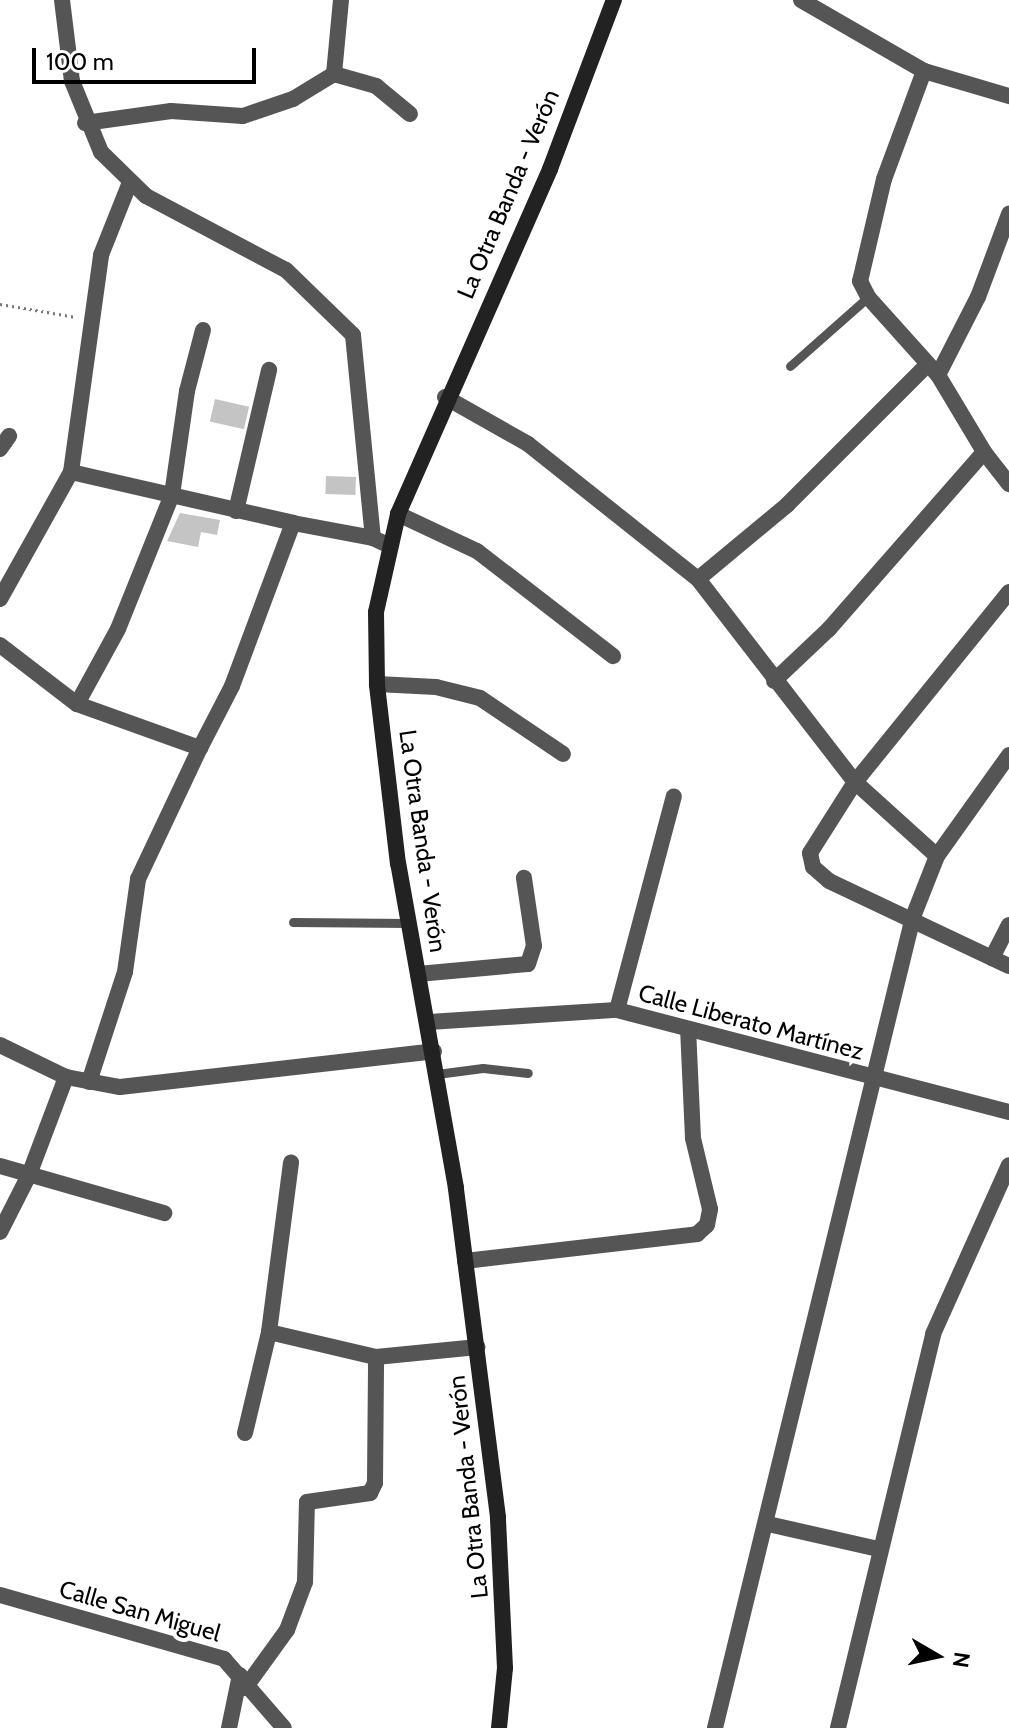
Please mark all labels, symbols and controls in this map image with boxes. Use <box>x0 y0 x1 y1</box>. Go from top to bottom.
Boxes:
scale bar <box>36 32 260 82</box>
text: 100 m <box>46 47 114 76</box>
street label: La Otra Banda - Verón <box>451 85 565 303</box>
street label: La Otra Banda - Verón <box>393 728 453 954</box>
street label: Calle Liberato Martínez <box>635 978 867 1066</box>
street label: La Otra Banda - Verón <box>442 1374 494 1600</box>
street label: Calle San Miguel <box>56 1574 224 1648</box>
north arrow <box>897 1616 977 1696</box>
text: N <box>947 1650 976 1670</box>

